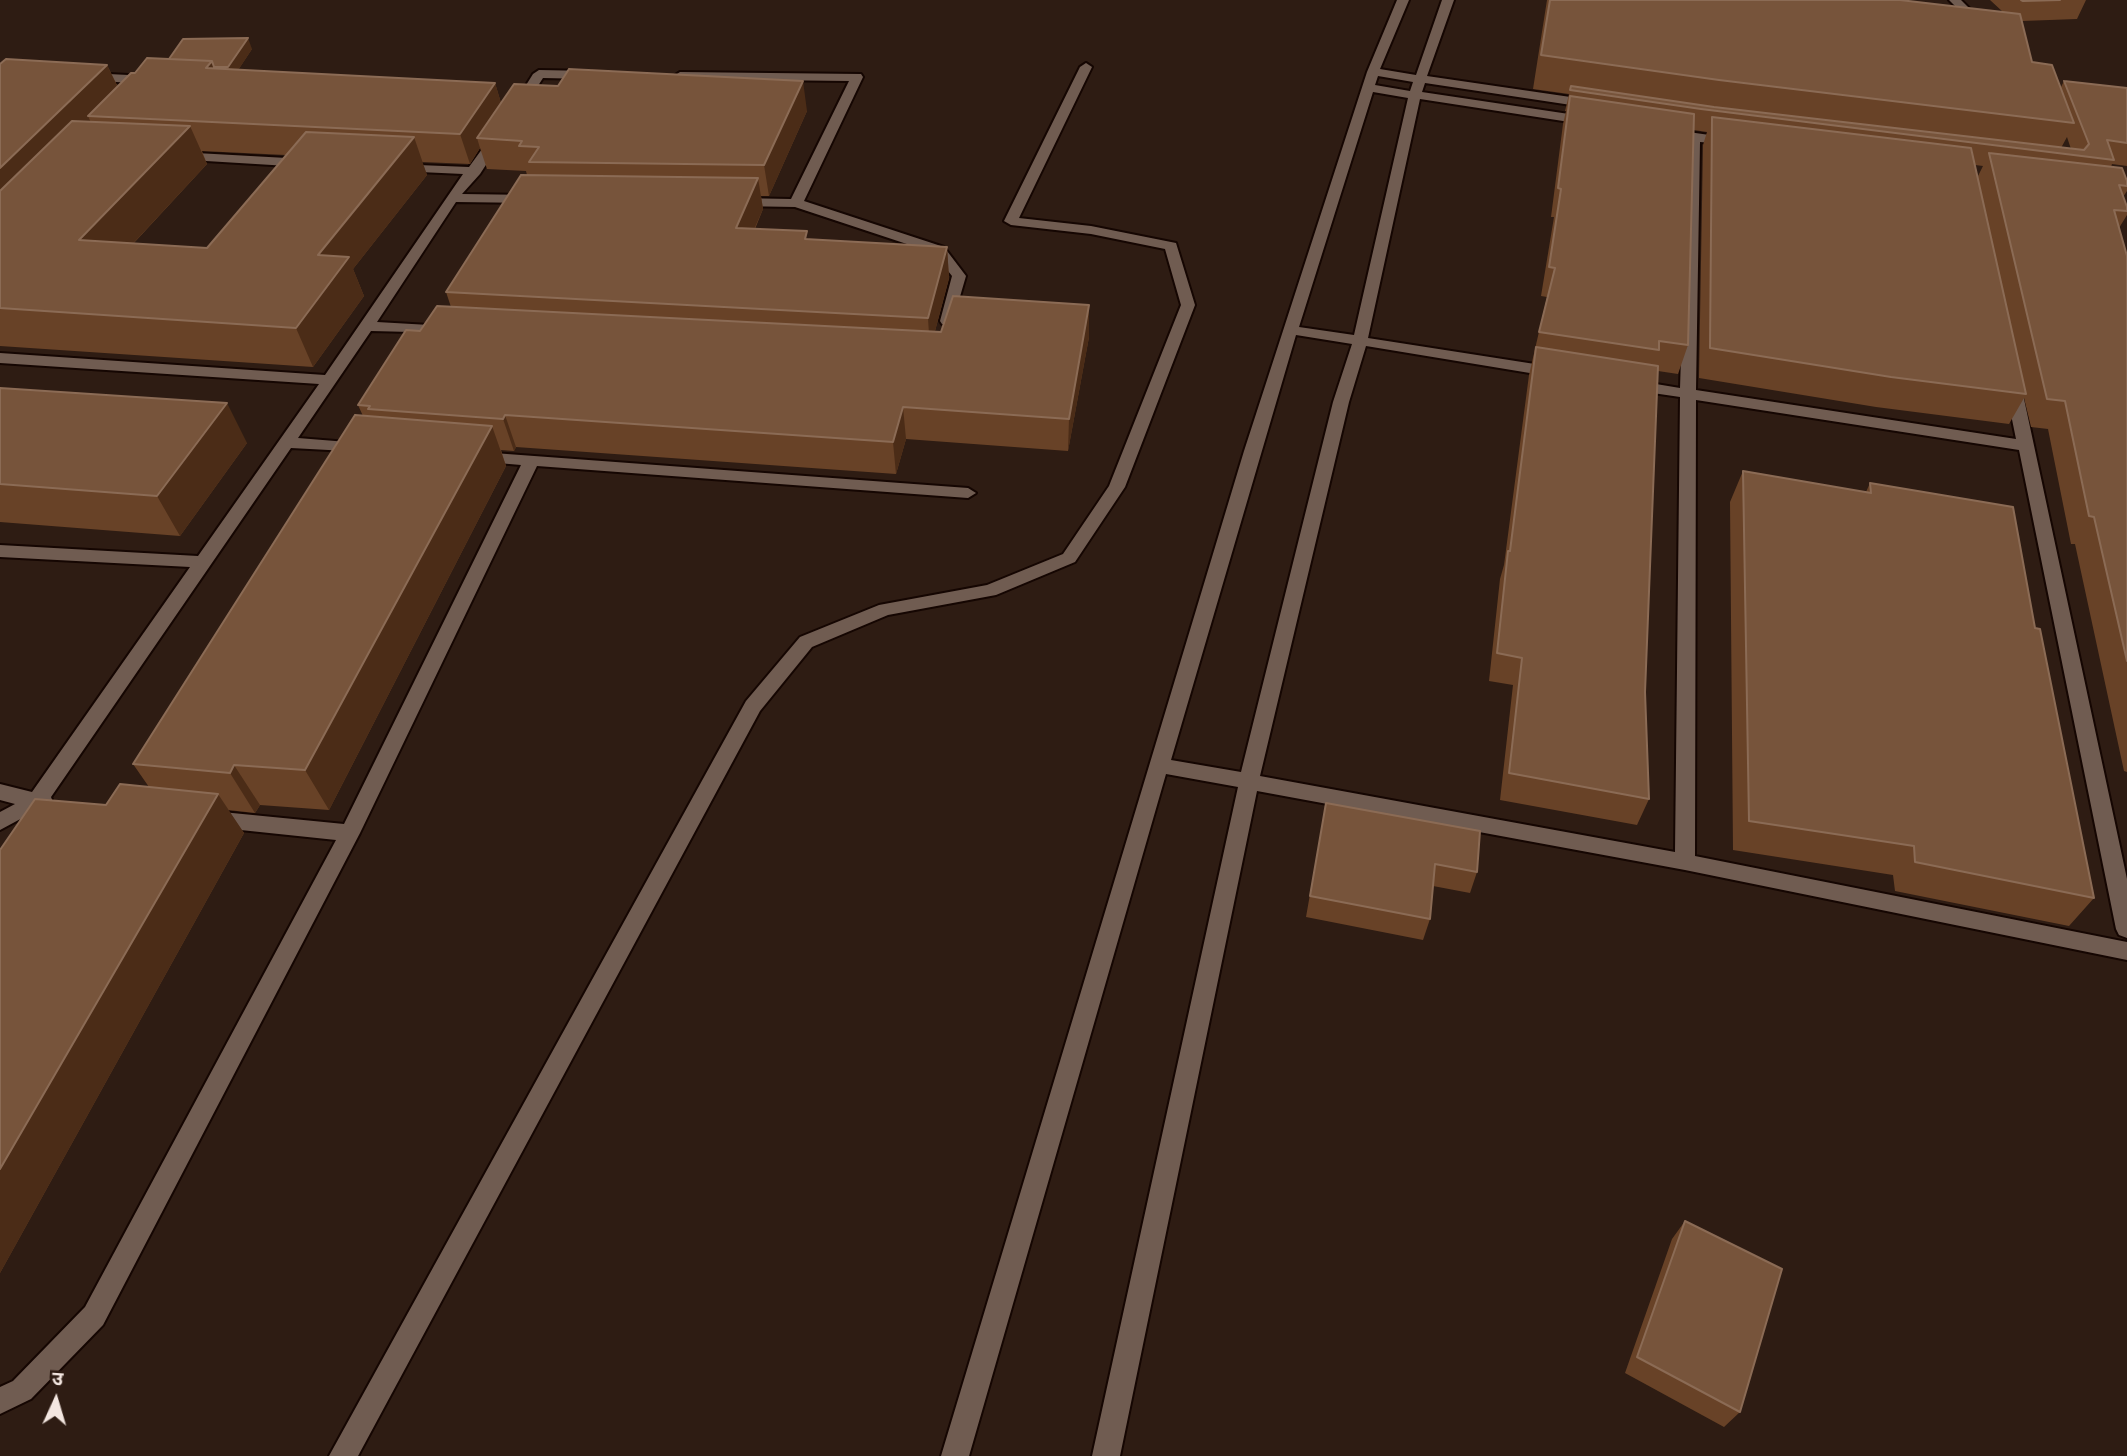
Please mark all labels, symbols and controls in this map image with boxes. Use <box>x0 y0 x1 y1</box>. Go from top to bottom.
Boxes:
north arrow <box>21 1365 91 1435</box>
text: उ <box>51 1367 64 1390</box>

